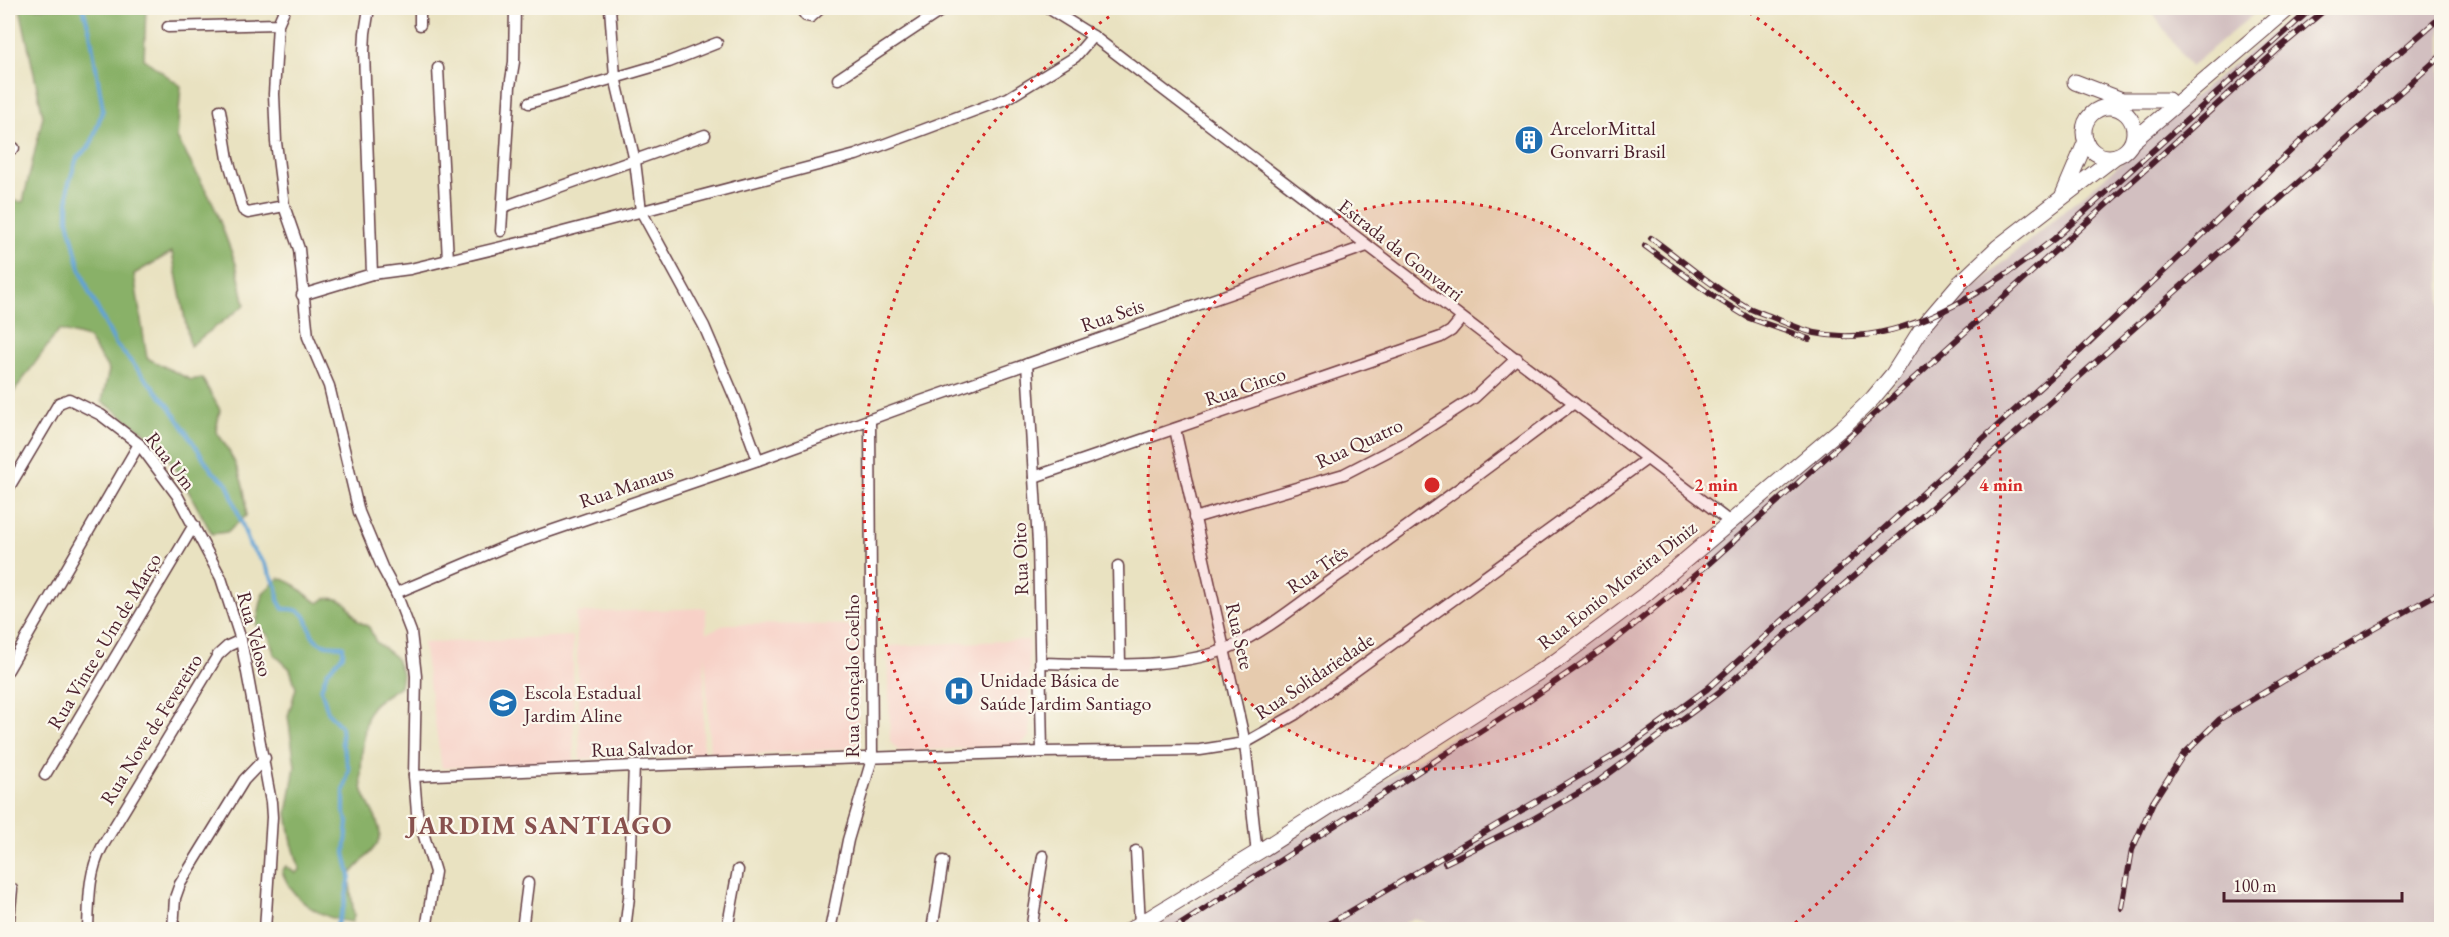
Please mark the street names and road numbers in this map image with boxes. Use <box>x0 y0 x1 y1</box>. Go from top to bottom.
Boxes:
street label: Estrada da Gonvarri <box>1333 193 1469 307</box>
street label: Rua Seis <box>1077 292 1147 338</box>
street label: Rua Cinco <box>1201 360 1289 412</box>
street label: Rua Quatro <box>1311 411 1407 475</box>
street label: Rua Um <box>140 427 202 496</box>
street label: Rua Manaus <box>575 458 677 514</box>
street label: Rua Eonio Moreira Diniz <box>1532 514 1702 655</box>
street label: Rua Oito <box>1006 522 1034 596</box>
street label: Rua Três <box>1281 539 1353 599</box>
street label: Rua Vinte e Um de Março <box>41 548 167 734</box>
street label: Rua Veloso <box>231 589 279 680</box>
street label: Rua Gonçalo Coelho <box>839 594 865 758</box>
street label: Rua Sete <box>1220 600 1260 672</box>
street label: Rua Solidariedade <box>1249 626 1379 726</box>
street label: Rua Nove de Fevereiro <box>94 648 208 810</box>
street label: Rua Salvador <box>591 733 694 763</box>

